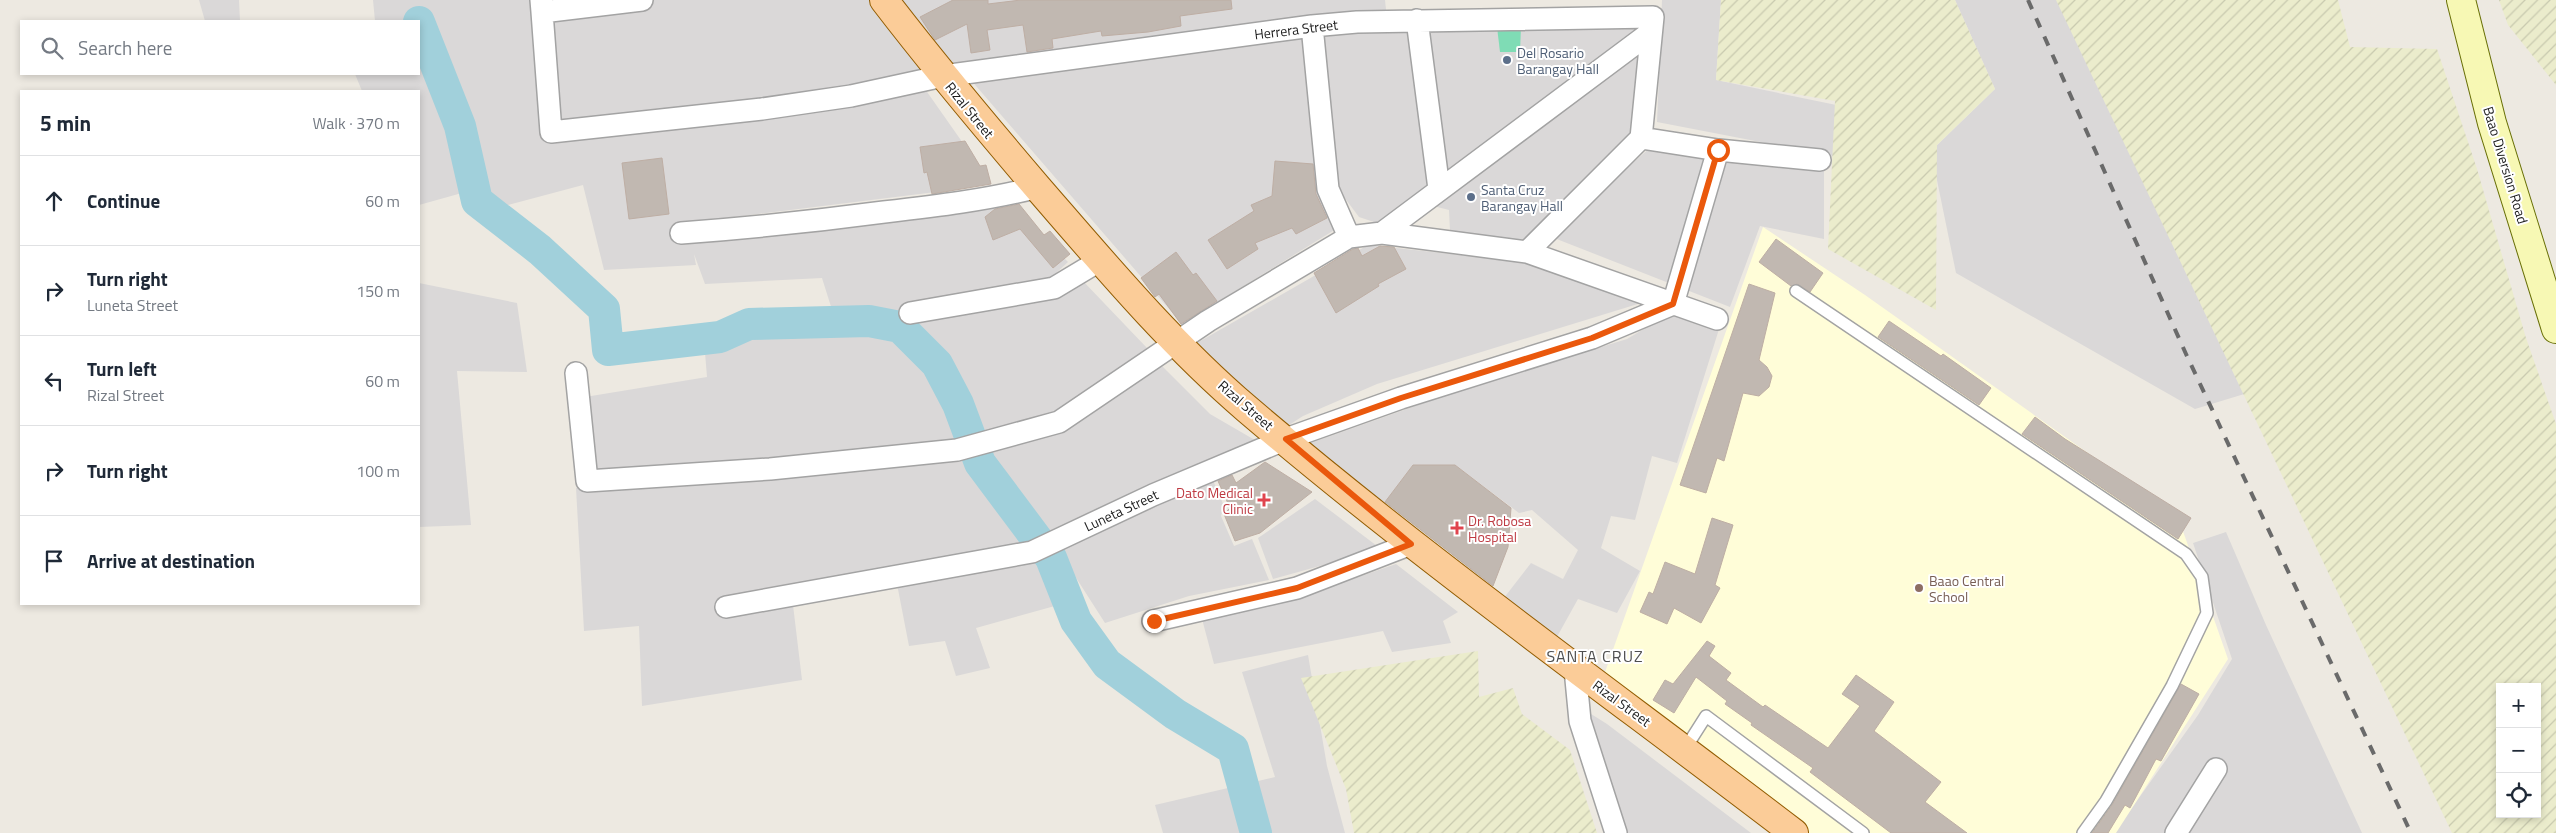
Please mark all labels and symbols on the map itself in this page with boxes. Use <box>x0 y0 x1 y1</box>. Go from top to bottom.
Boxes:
street label: Herrera Street <box>1253 13 1339 45</box>
place label: Del Rosario Barangay Hall <box>1517 42 1599 79</box>
marker: Del Rosario Barangay Hall <box>1501 54 1513 66</box>
street label: Rizal Street <box>941 77 999 143</box>
street label: Baao Diversion Road <box>2478 104 2534 226</box>
route start <box>1707 139 1730 162</box>
place label: Santa Cruz Barangay Hall <box>1481 179 1563 216</box>
marker: Santa Cruz Barangay Hall <box>1465 191 1477 203</box>
street label: Rizal Street <box>1214 375 1278 435</box>
place label: Dato Medical Clinic <box>1176 482 1253 519</box>
street label: Luneta Street <box>1080 484 1162 536</box>
marker: Dato Medical Clinic <box>1257 493 1271 507</box>
place label: Dr. Robosa Hospital <box>1468 510 1531 547</box>
marker: Dr. Robosa Hospital <box>1450 521 1464 535</box>
place label: Baao Central School <box>1929 570 2004 607</box>
marker: Baao Central School <box>1913 582 1925 594</box>
route end <box>1143 610 1166 633</box>
district label: SANTA CRUZ <box>1546 644 1644 668</box>
street label: Rizal Street <box>1589 675 1656 731</box>

